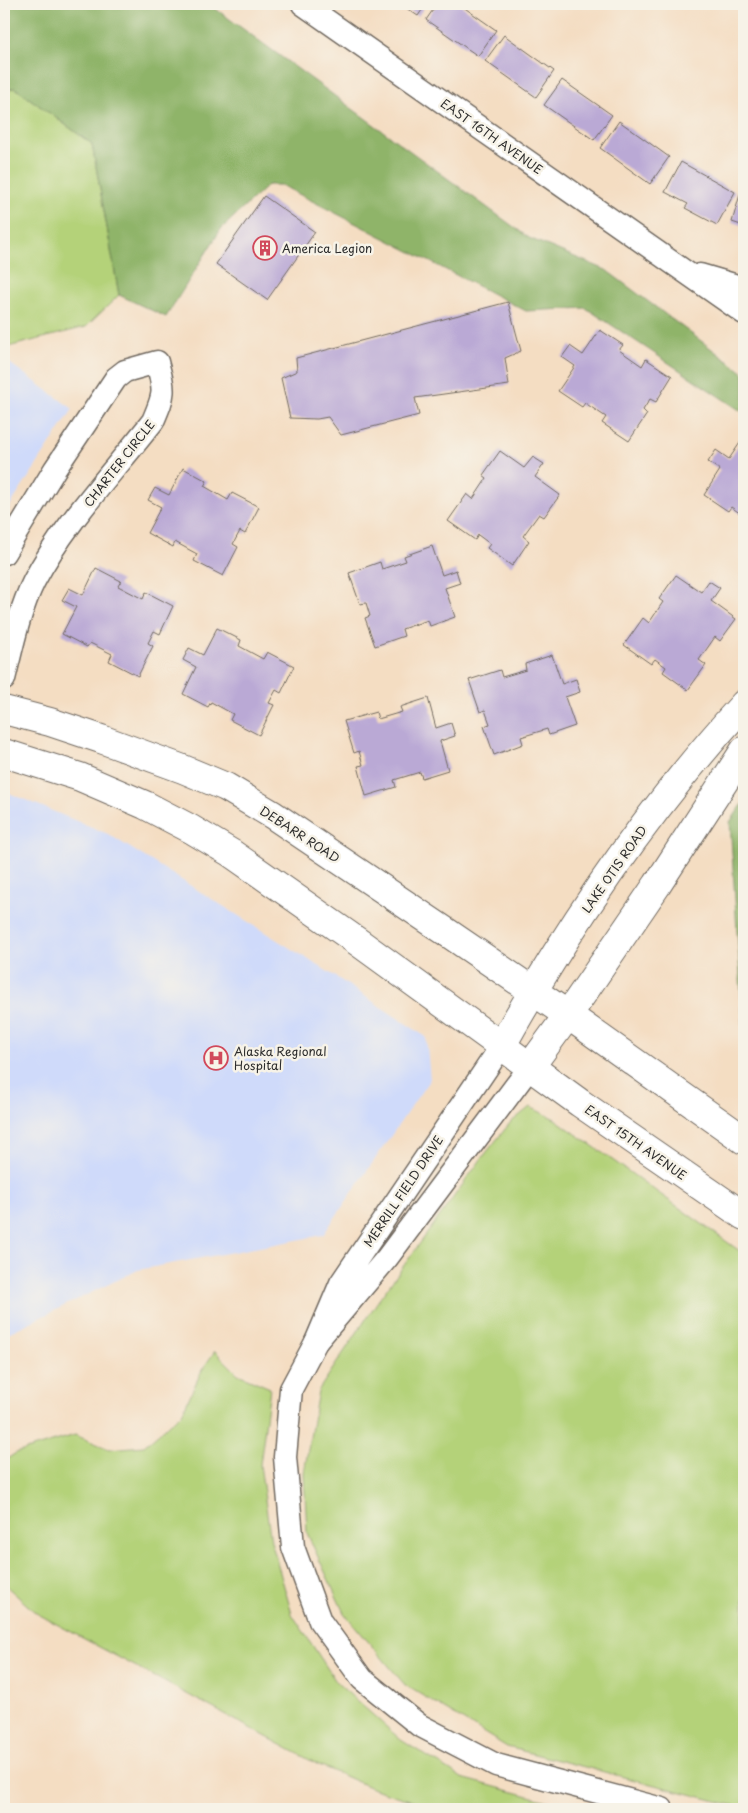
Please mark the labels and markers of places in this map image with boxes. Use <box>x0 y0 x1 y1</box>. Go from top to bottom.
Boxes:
building icon: America Legion <box>252 235 278 261</box>
place label: America Legion <box>282 239 372 257</box>
place label: Alaska Regional Hospital <box>234 1042 327 1074</box>
hospital icon: Alaska Regional Hospital <box>203 1045 229 1071</box>

